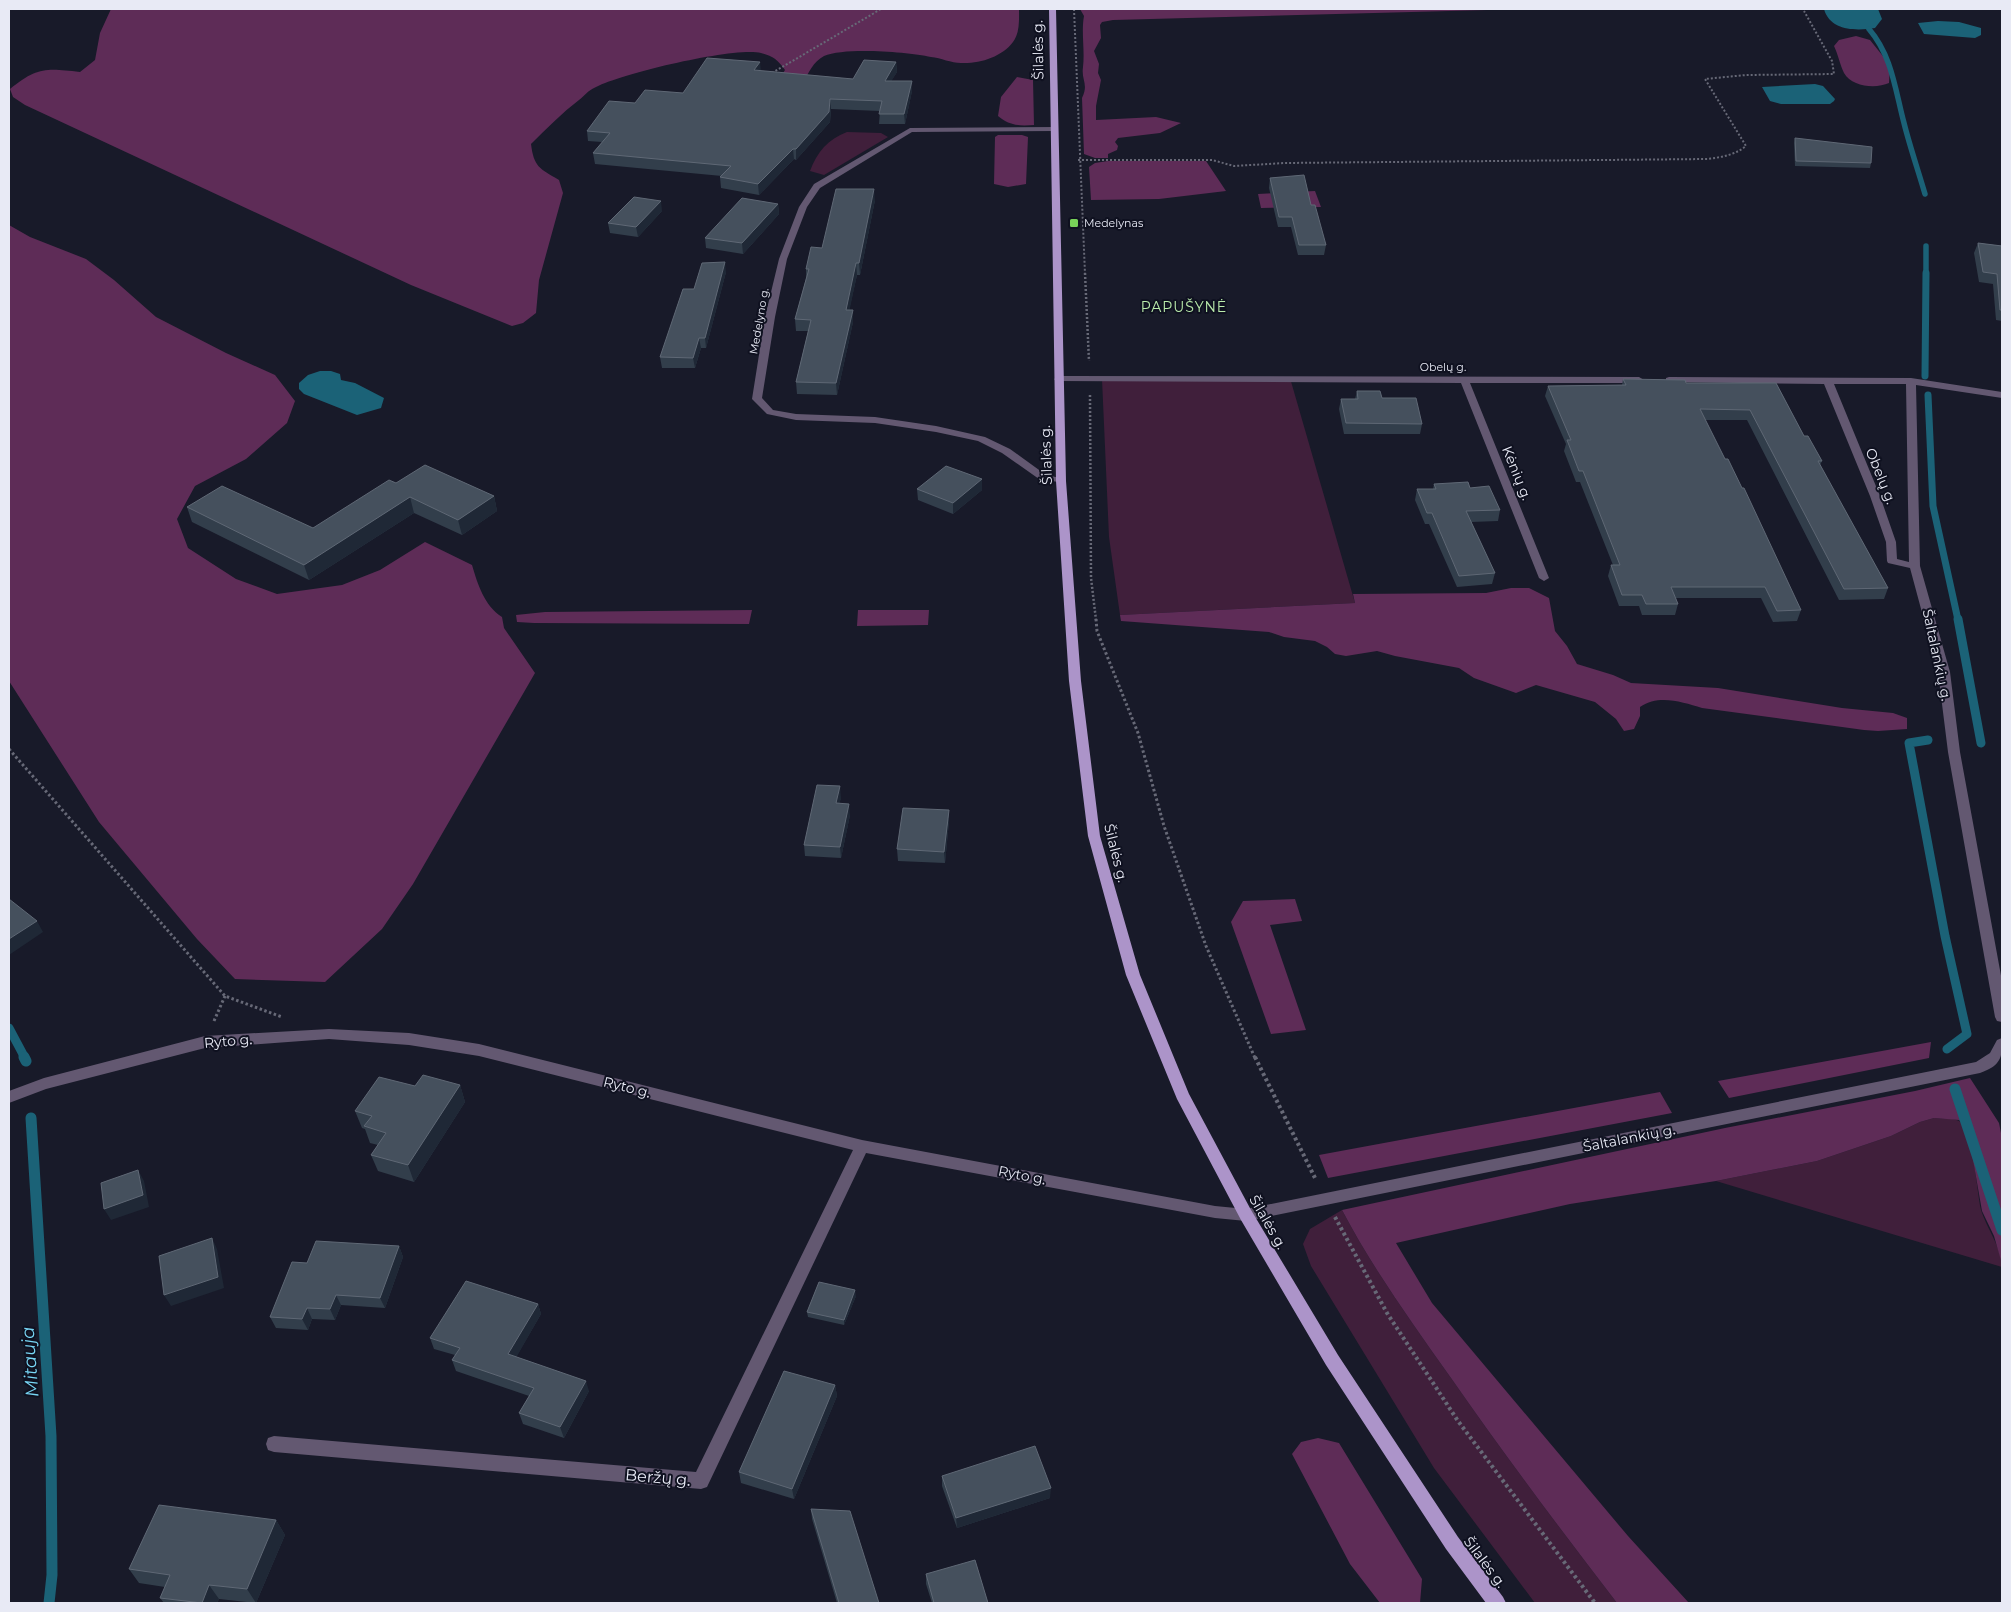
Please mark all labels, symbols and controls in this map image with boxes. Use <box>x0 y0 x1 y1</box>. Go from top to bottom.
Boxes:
street label: Šilalės g. <box>1028 20 1048 80</box>
place label: Medelynas <box>1084 216 1144 230</box>
marker: Medelynas <box>1068 217 1080 229</box>
street label: Medelyno g. <box>746 287 772 355</box>
district label: PAPUŠYNĖ <box>1141 298 1227 316</box>
street label: Obelų g. <box>1420 360 1466 374</box>
street label: Šilalės g. <box>1036 425 1056 485</box>
street label: Kėnių g. <box>1498 443 1536 503</box>
street label: Obelų g. <box>1862 445 1900 507</box>
street label: Šaltalankių g. <box>1918 607 1956 703</box>
street label: Šilalės g. <box>1100 822 1132 884</box>
street label: Ryto g. <box>203 1030 253 1052</box>
street label: Ryto g. <box>601 1072 653 1102</box>
street label: Šaltalankių g. <box>1581 1120 1677 1156</box>
street label: Ryto g. <box>997 1162 1047 1188</box>
street label: Šilalės g. <box>1245 1192 1291 1252</box>
water label: Mitauja <box>17 1326 43 1398</box>
street label: Beržų g. <box>624 1465 691 1490</box>
street label: Šilalės g. <box>1460 1533 1510 1591</box>

